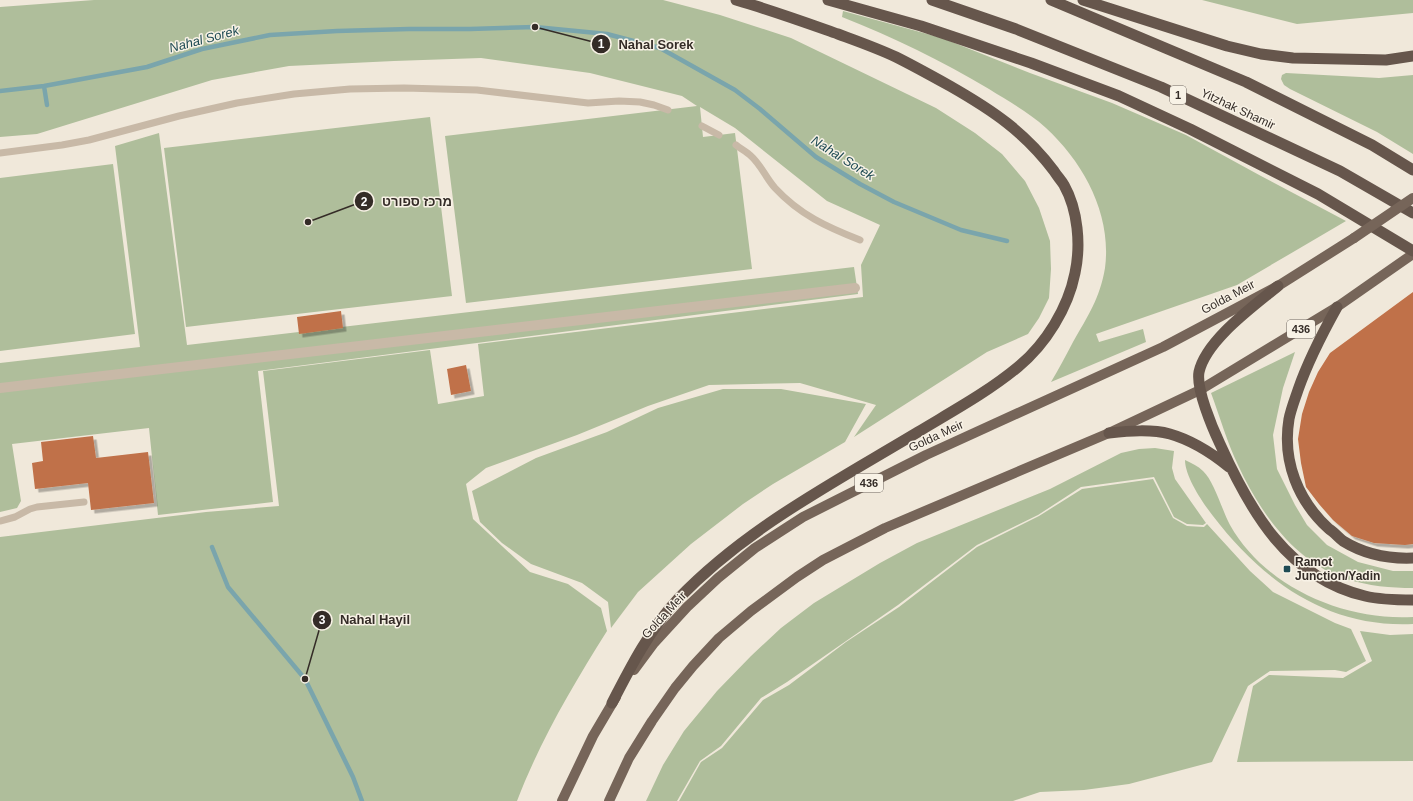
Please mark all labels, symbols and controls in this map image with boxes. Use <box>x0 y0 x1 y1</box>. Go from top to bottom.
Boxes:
water label: Nahal Sorek <box>168 22 242 56</box>
callout: Nahal Sorek <box>591 32 702 57</box>
text: 1 <box>598 37 605 51</box>
text: Nahal Sorek <box>618 37 694 52</box>
road number: 1 <box>1170 86 1186 104</box>
street label: Yitzhak Shamir <box>1199 86 1277 132</box>
water label: Nahal Sorek <box>809 133 879 184</box>
callout: מרכז ספורט <box>354 189 460 214</box>
text: מרכז ספורט <box>382 194 452 209</box>
text: 2 <box>361 195 368 209</box>
street label: Golda Meir <box>1199 277 1257 317</box>
road number: 436 <box>1287 320 1315 338</box>
street label: Golda Meir <box>906 417 966 455</box>
road number: 436 <box>855 474 883 492</box>
place label: Ramot Junction/Yadin <box>1295 555 1380 583</box>
marker: Ramot Junction/Yadin <box>1282 564 1292 574</box>
street label: Golda Meir <box>639 589 689 641</box>
callout: Nahal Hayil <box>312 607 418 632</box>
text: Nahal Hayil <box>340 612 410 627</box>
text: 3 <box>319 613 326 627</box>

